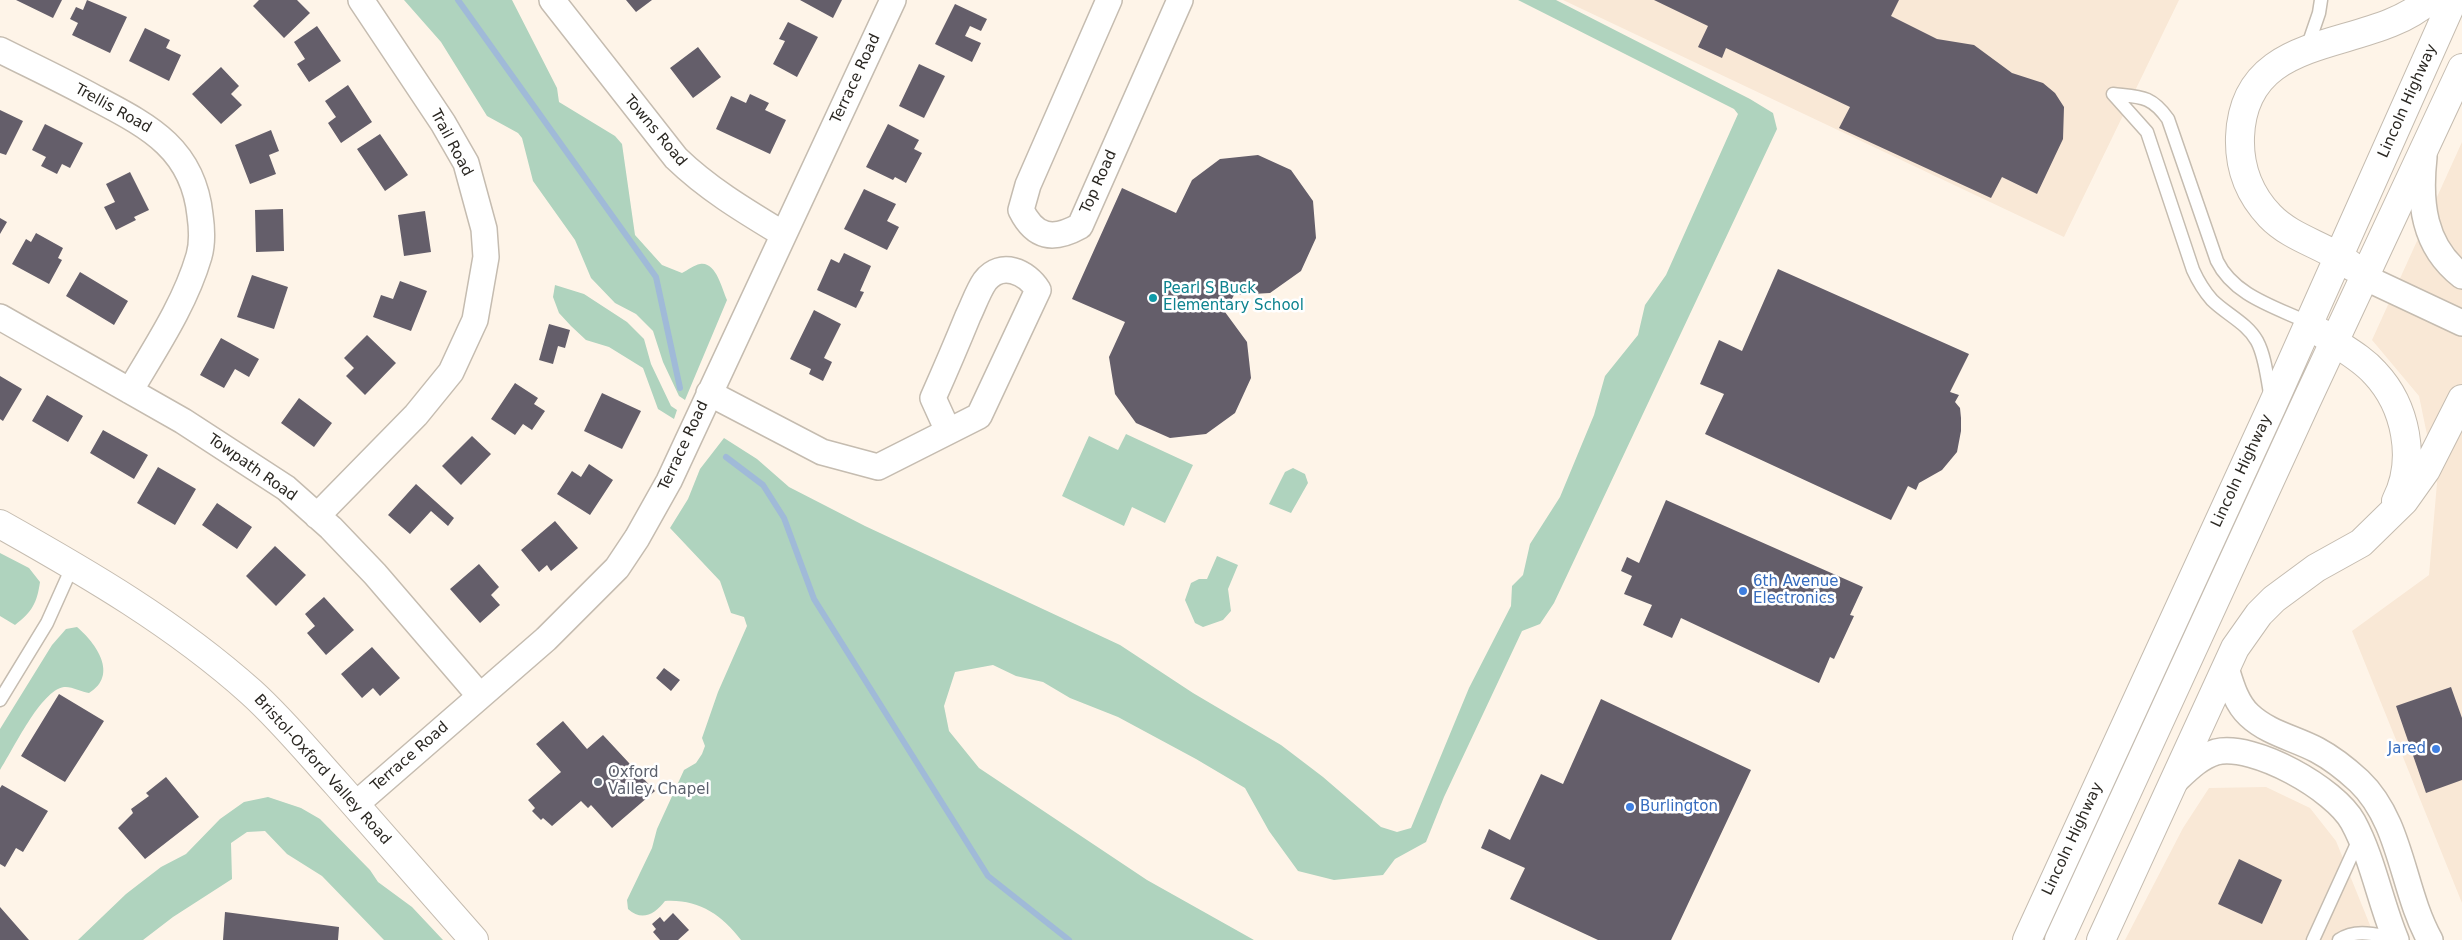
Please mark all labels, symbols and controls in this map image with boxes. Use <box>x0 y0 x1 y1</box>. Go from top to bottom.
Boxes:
street label: Terrace Road <box>827 31 885 127</box>
street label: Lincoln Highway <box>2375 41 2441 161</box>
street label: Trellis Road <box>72 81 154 137</box>
street label: Towns Road <box>620 92 690 170</box>
street label: Trail Road <box>426 107 476 179</box>
street label: Top Road <box>1077 147 1121 217</box>
place label: Pearl S Buck Elementary School <box>1163 280 1304 315</box>
marker: Pearl S Buck Elementary School <box>1147 292 1159 304</box>
street label: Terrace Road <box>655 398 713 494</box>
street label: Lincoln Highway <box>2208 412 2276 530</box>
street label: Towpath Road <box>204 431 300 505</box>
place label: 6th Avenue Electronics <box>1753 573 1838 608</box>
marker: 6th Avenue Electronics <box>1737 585 1749 597</box>
street label: Bristol-Oxford Valley Road <box>250 691 394 849</box>
street label: Terrace Road <box>367 718 453 796</box>
place label: Jared <box>2388 740 2426 758</box>
marker: Jared <box>2430 743 2442 755</box>
place label: Oxford Valley Chapel <box>608 764 710 799</box>
marker: Oxford Valley Chapel <box>592 776 604 788</box>
street label: Lincoln Highway <box>2039 780 2107 898</box>
place label: Burlington <box>1640 798 1718 816</box>
marker: Burlington <box>1624 801 1636 813</box>

